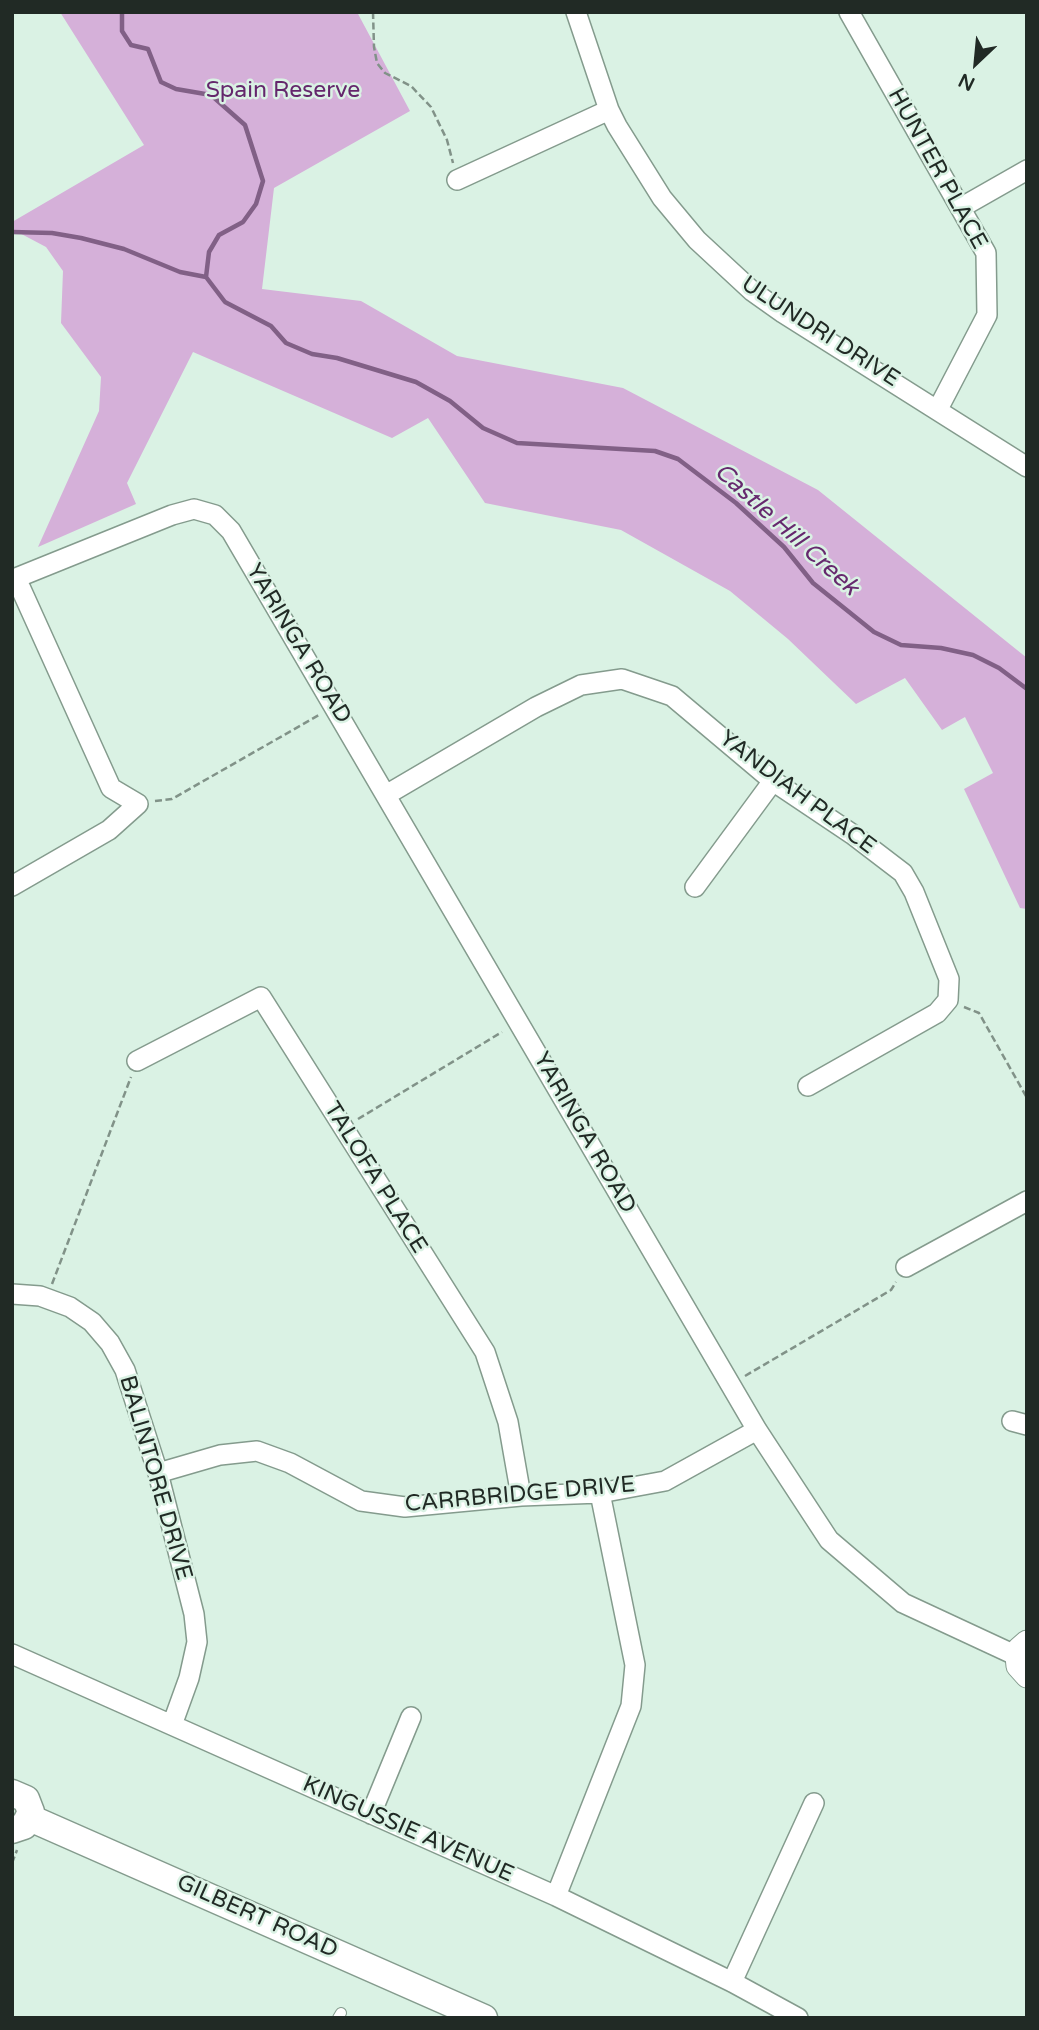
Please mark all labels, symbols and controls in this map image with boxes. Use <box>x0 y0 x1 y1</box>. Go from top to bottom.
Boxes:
north arrow <box>941 28 1011 98</box>
text: N <box>955 69 978 95</box>
park label: Spain Reserve <box>206 77 360 105</box>
street label: HUNTER PLACE <box>881 84 993 254</box>
street label: ULUNDRI DRIVE <box>736 271 904 393</box>
water label: Castle Hill Creek <box>708 458 864 602</box>
street label: YARINGA ROAD <box>239 559 357 729</box>
street label: YANDIAH PLACE <box>713 725 881 861</box>
street label: YARINGA ROAD <box>527 1047 641 1219</box>
street label: TALOFA PLACE <box>317 1097 433 1259</box>
street label: BALINTORE DRIVE <box>113 1373 197 1583</box>
street label: CARRBRIDGE DRIVE <box>404 1471 636 1519</box>
street label: KINGUSSIE AVENUE <box>298 1771 518 1889</box>
street label: GILBERT ROAD <box>172 1869 342 1965</box>

